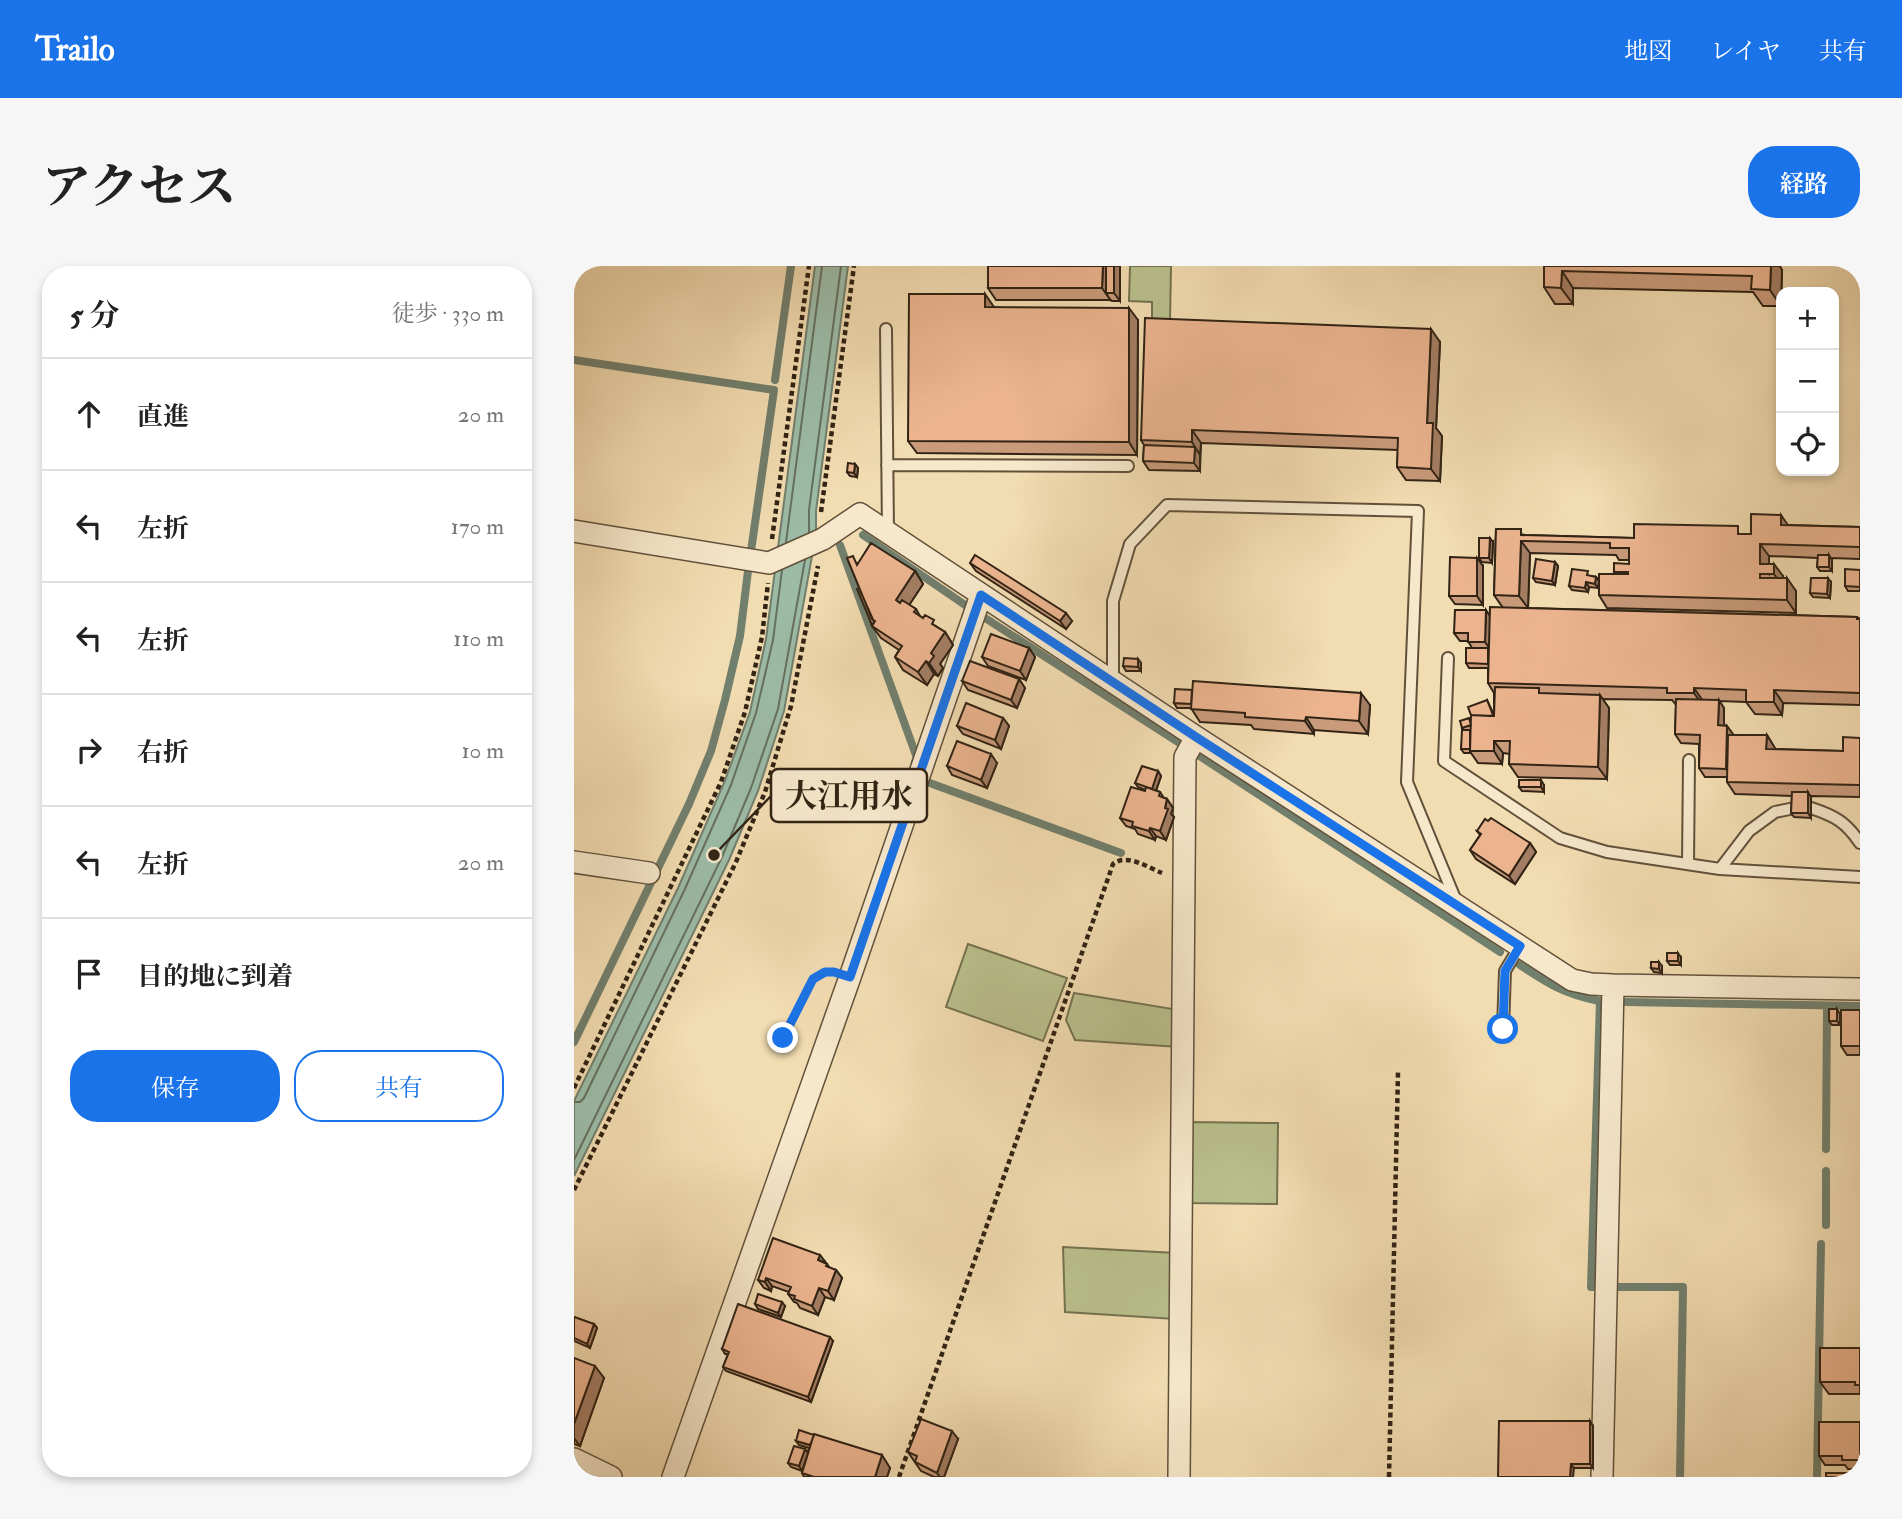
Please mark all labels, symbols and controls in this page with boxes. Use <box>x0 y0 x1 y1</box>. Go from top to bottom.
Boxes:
text: Trailo <box>35 29 115 70</box>
text: 地図 <box>1624 36 1672 67</box>
text: レイヤ <box>1710 36 1781 67</box>
text: 共有 <box>1819 36 1867 67</box>
button: 経路 <box>1748 146 1860 218</box>
text: アクセス <box>42 157 237 218</box>
map controls <box>1776 287 1839 476</box>
button: + <box>1776 287 1839 350</box>
text: 5 分 <box>70 297 120 334</box>
text: 徒歩 · 330 m <box>392 299 504 328</box>
button: − <box>1776 350 1839 413</box>
icon: ahead <box>70 395 108 433</box>
text: 20 m <box>458 400 504 429</box>
text: 直進 <box>137 401 189 433</box>
button: locate <box>1776 413 1839 476</box>
icon: left <box>70 507 108 545</box>
text: 170 m <box>451 512 504 541</box>
text: 左折 <box>137 513 189 545</box>
icon: left <box>70 619 108 657</box>
text: 110 m <box>453 624 504 653</box>
text: 左折 <box>137 625 189 657</box>
icon: right <box>70 731 108 769</box>
text: 10 m <box>461 736 504 765</box>
text: 右折 <box>137 737 189 769</box>
callout: 大江用水 <box>771 769 927 822</box>
text: 大江用水 <box>785 777 913 817</box>
icon: left <box>70 843 108 881</box>
text: 20 m <box>458 848 504 877</box>
text: 左折 <box>137 849 189 881</box>
icon: arrive <box>70 955 108 993</box>
text: 目的地に到着 <box>137 961 293 993</box>
route start <box>1487 1013 1518 1044</box>
route end <box>767 1022 798 1053</box>
button: 保存 <box>70 1050 280 1122</box>
button: 共有 <box>294 1050 504 1122</box>

